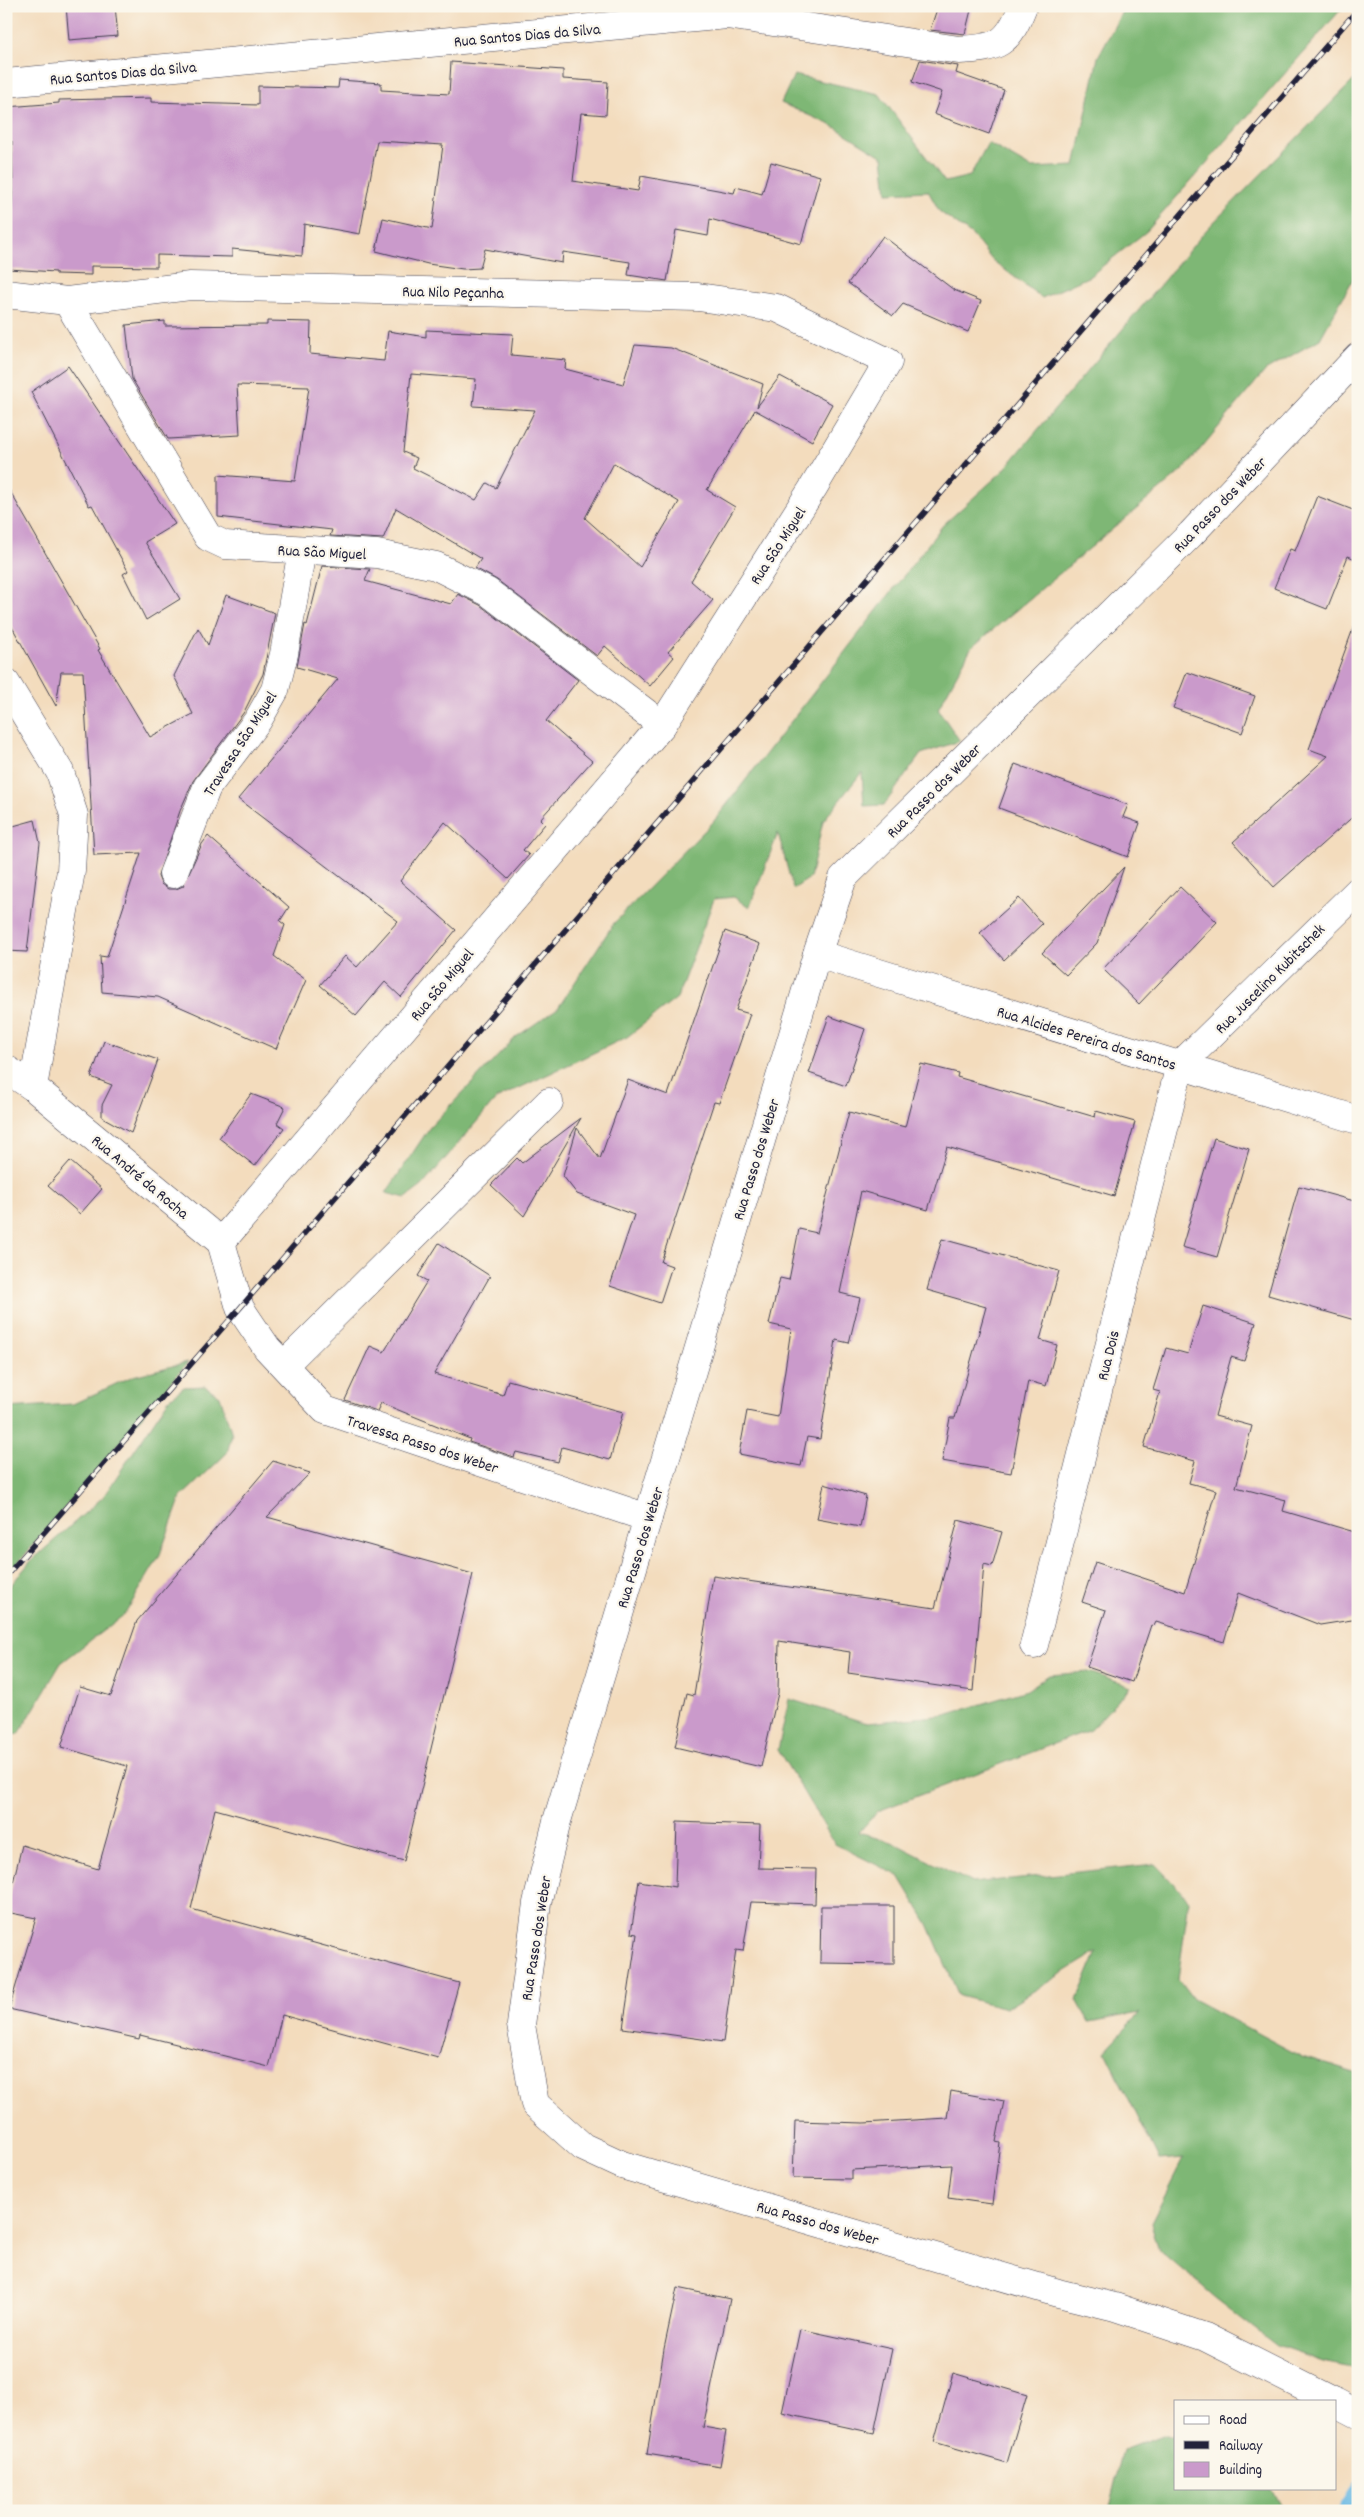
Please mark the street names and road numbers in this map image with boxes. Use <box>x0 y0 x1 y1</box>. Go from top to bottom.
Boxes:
street label: Rua Santos Dias da Silva <box>453 19 602 54</box>
street label: Rua Santos Dias da Silva <box>49 57 198 92</box>
street label: Rua Nilo Peçanha <box>402 281 505 306</box>
street label: Rua Passo dos Weber <box>1169 452 1273 559</box>
street label: Rua São Miguel <box>745 503 813 590</box>
street label: Rua São Miguel <box>277 540 367 567</box>
street label: Travessa São Miguel <box>198 687 284 801</box>
street label: Rua Passo dos Weber <box>882 739 987 844</box>
street label: Rua Juscelino Kubitschek <box>1210 919 1331 1040</box>
street label: Rua São Miguel <box>406 944 480 1027</box>
street label: Rua Alcides Pereira dos Santos <box>994 1001 1179 1078</box>
street label: Rua Passo dos Weber <box>728 1096 787 1223</box>
street label: Rua André da Rocha <box>86 1130 193 1226</box>
street label: Rua Dois <box>1092 1328 1127 1383</box>
street label: Travessa Passo dos Weber <box>343 1410 501 1481</box>
street label: Rua Passo dos Weber <box>612 1484 671 1611</box>
street label: Rua Passo dos Weber <box>516 1874 559 2002</box>
street label: Rua Passo dos Weber <box>754 2196 881 2253</box>

